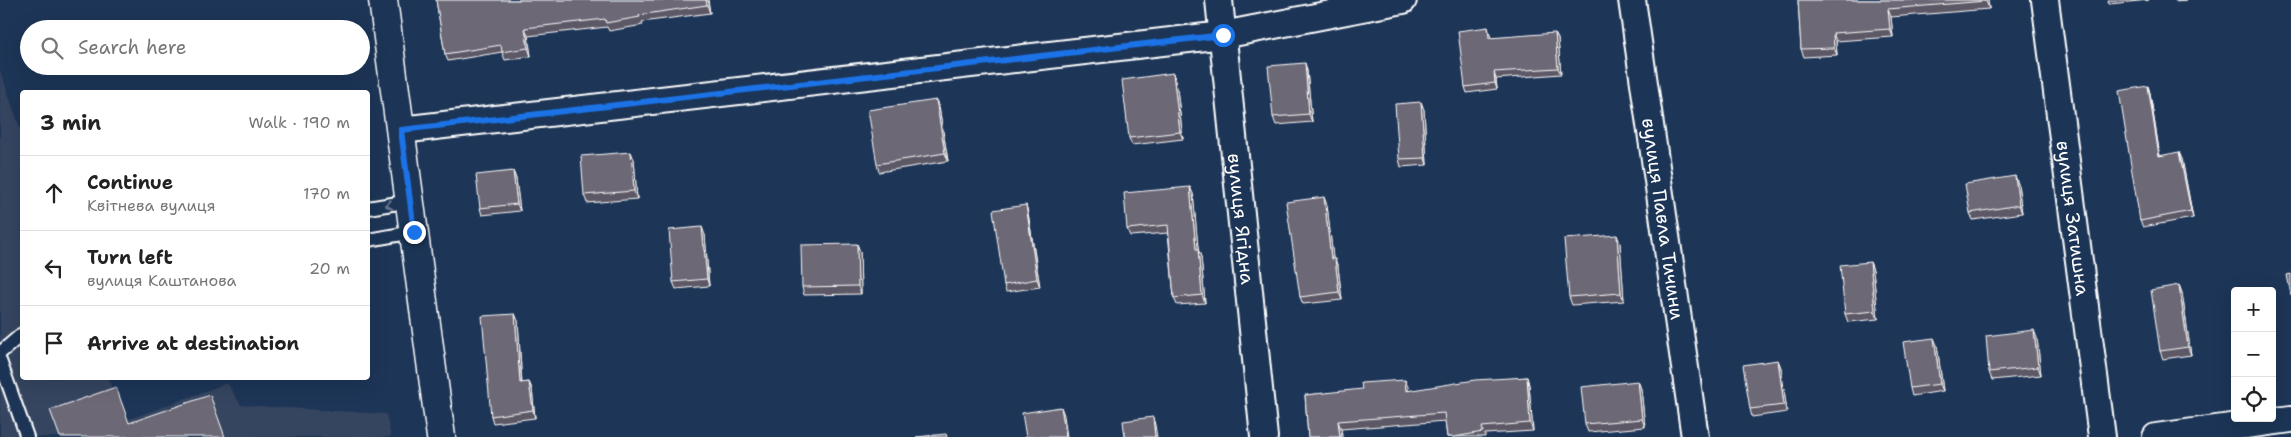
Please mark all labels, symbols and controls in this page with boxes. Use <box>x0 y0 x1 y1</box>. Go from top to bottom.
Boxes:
search box <box>20 20 370 75</box>
route start <box>1212 24 1235 47</box>
icon: search <box>38 34 66 62</box>
text: Search here <box>78 35 187 60</box>
text: 3 min <box>40 109 101 137</box>
text: Walk · 190 m <box>248 112 350 133</box>
street label: вулиця Павла Тичини <box>1636 116 1690 321</box>
street label: вулиця Затишна <box>2050 139 2095 298</box>
street label: вулиця Ягідна <box>1222 152 1260 286</box>
text: Continue <box>87 170 173 195</box>
icon: ahead <box>40 179 68 207</box>
text: 170 m <box>303 183 350 204</box>
text: Квітнева вулиця <box>87 195 216 216</box>
one-way arrow <box>384 199 393 209</box>
route end <box>403 221 426 244</box>
text: Turn left <box>87 245 173 270</box>
icon: left <box>40 254 68 282</box>
text: 20 m <box>309 258 350 279</box>
text: вулиця Каштанова <box>87 270 237 291</box>
map controls <box>2231 287 2276 422</box>
button: + <box>2231 287 2276 332</box>
icon: arrive <box>40 329 68 357</box>
text: Arrive at destination <box>87 331 299 356</box>
button: − <box>2231 332 2276 377</box>
button: locate <box>2231 377 2276 422</box>

